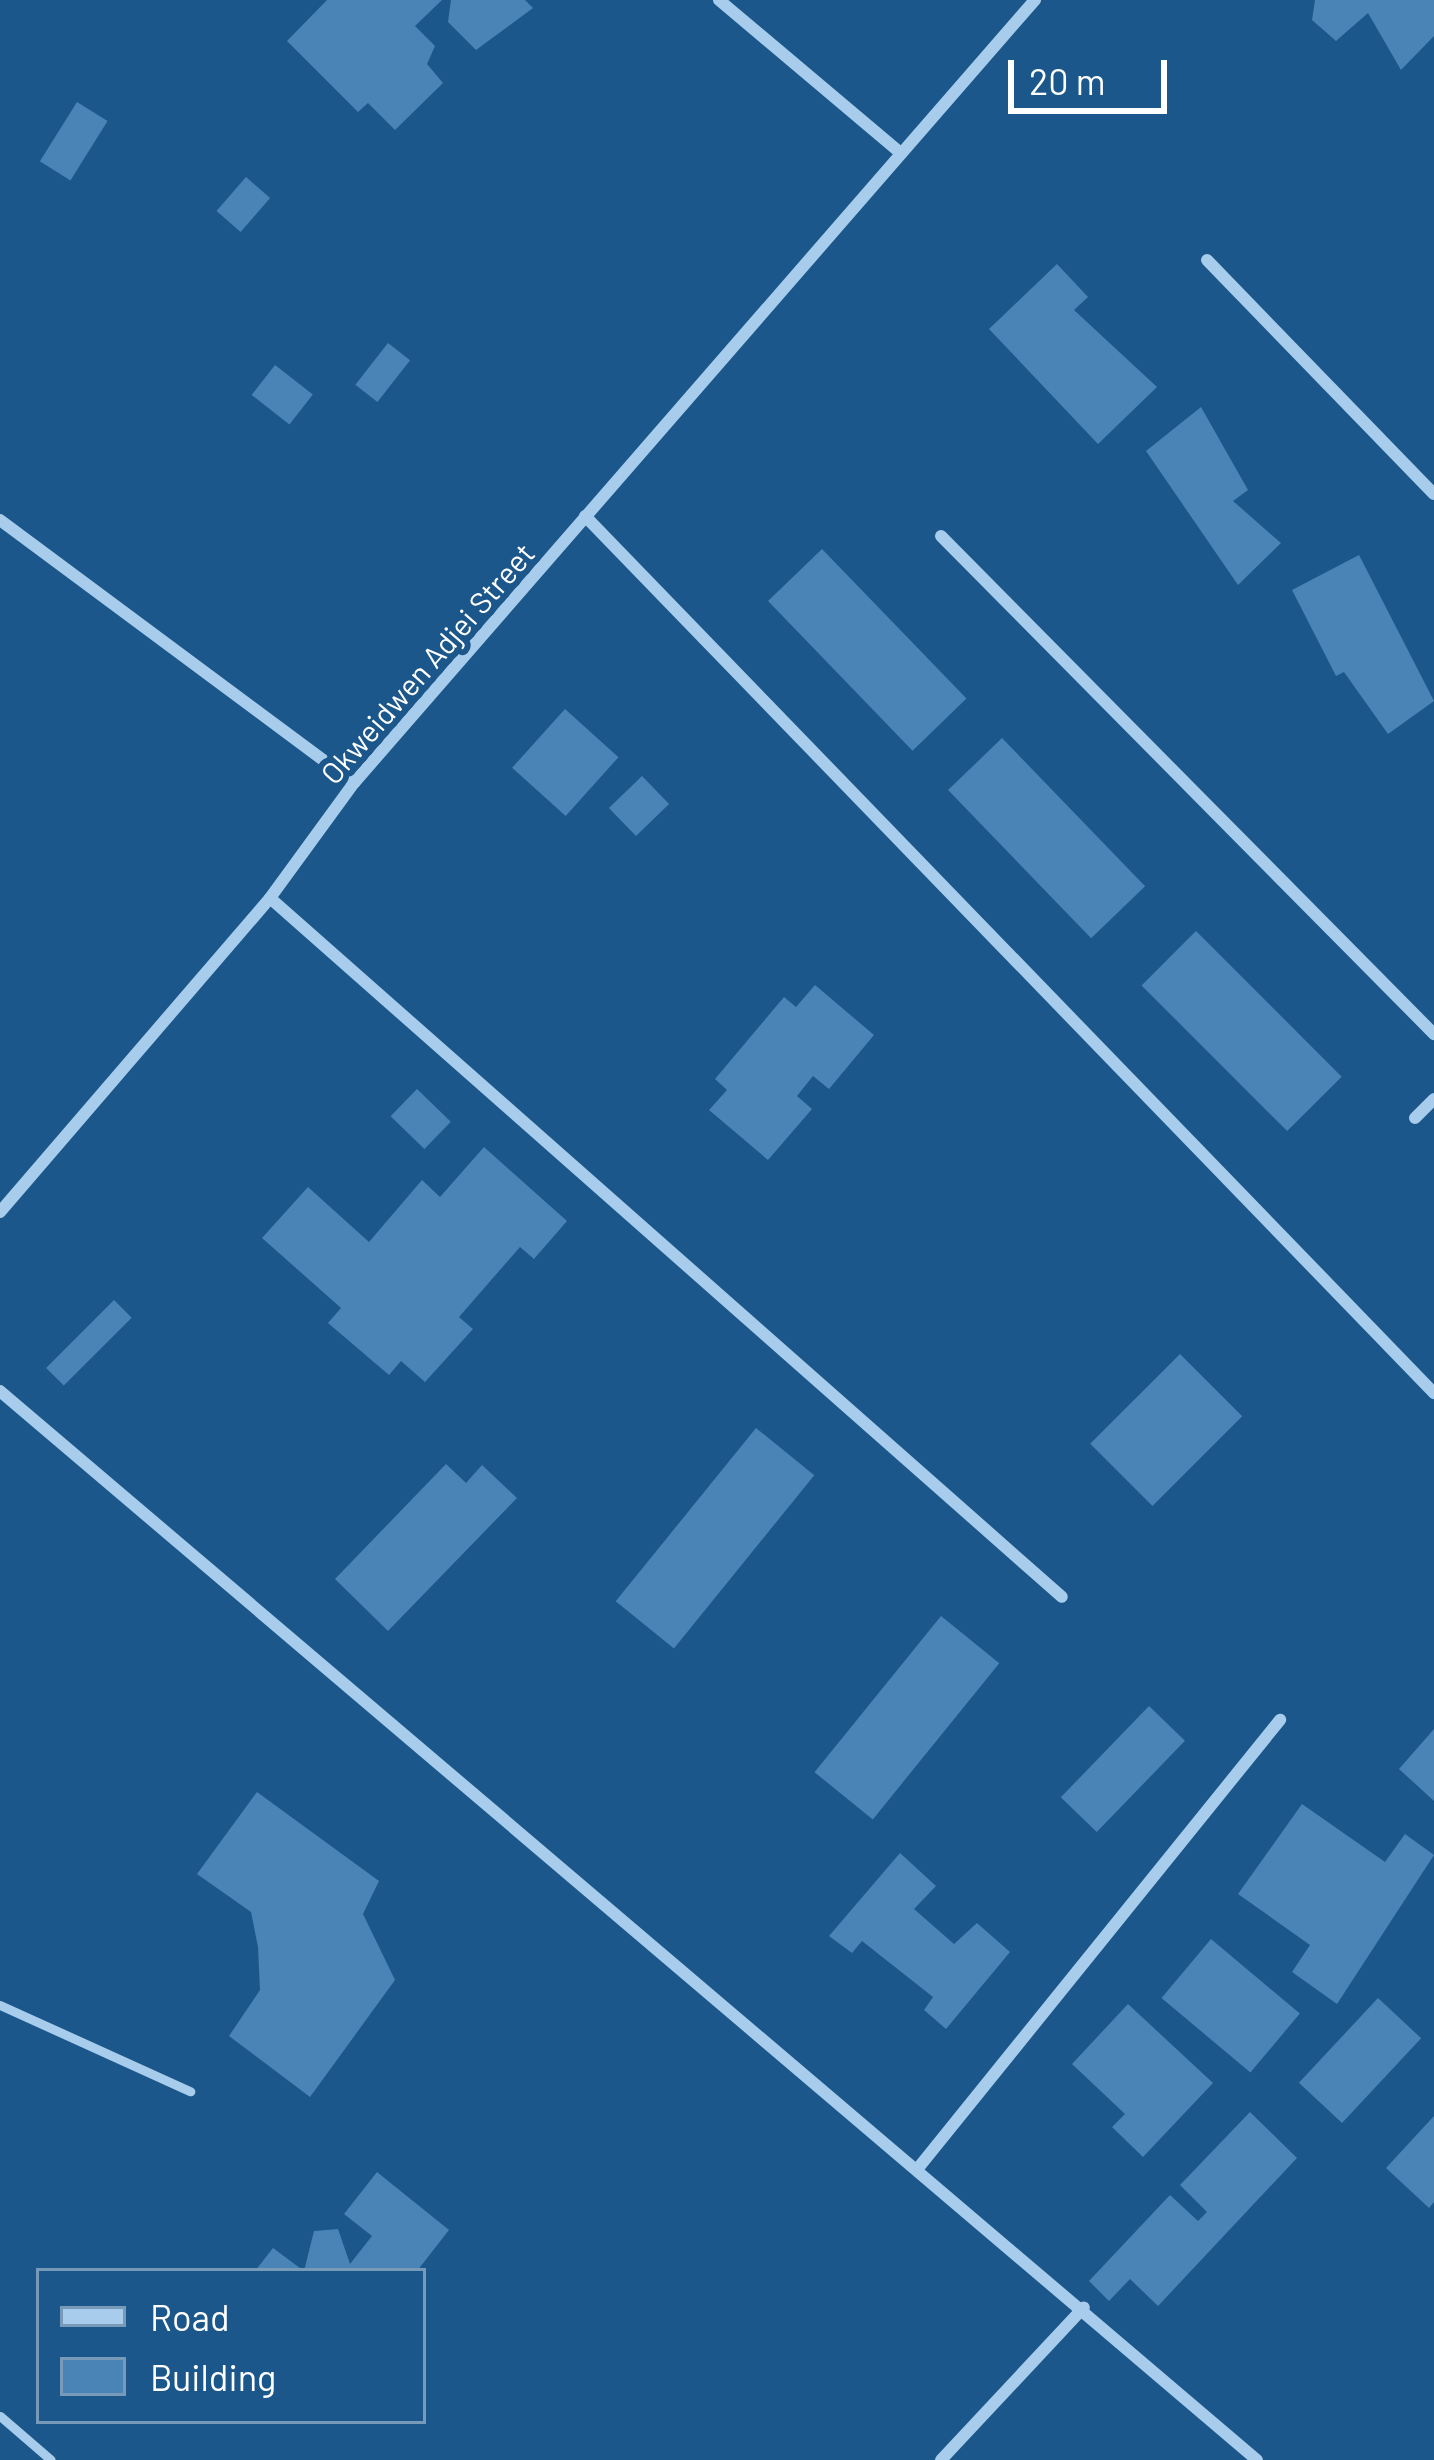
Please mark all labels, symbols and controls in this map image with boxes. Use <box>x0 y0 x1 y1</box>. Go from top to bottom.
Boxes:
scale bar <box>1014 36 1173 110</box>
text: 20 m <box>1029 59 1106 102</box>
street label: Okweidwen Adjei Street <box>313 535 541 791</box>
legend <box>36 2268 426 2424</box>
text: Road <box>150 2295 230 2338</box>
text: Building <box>150 2355 276 2398</box>

